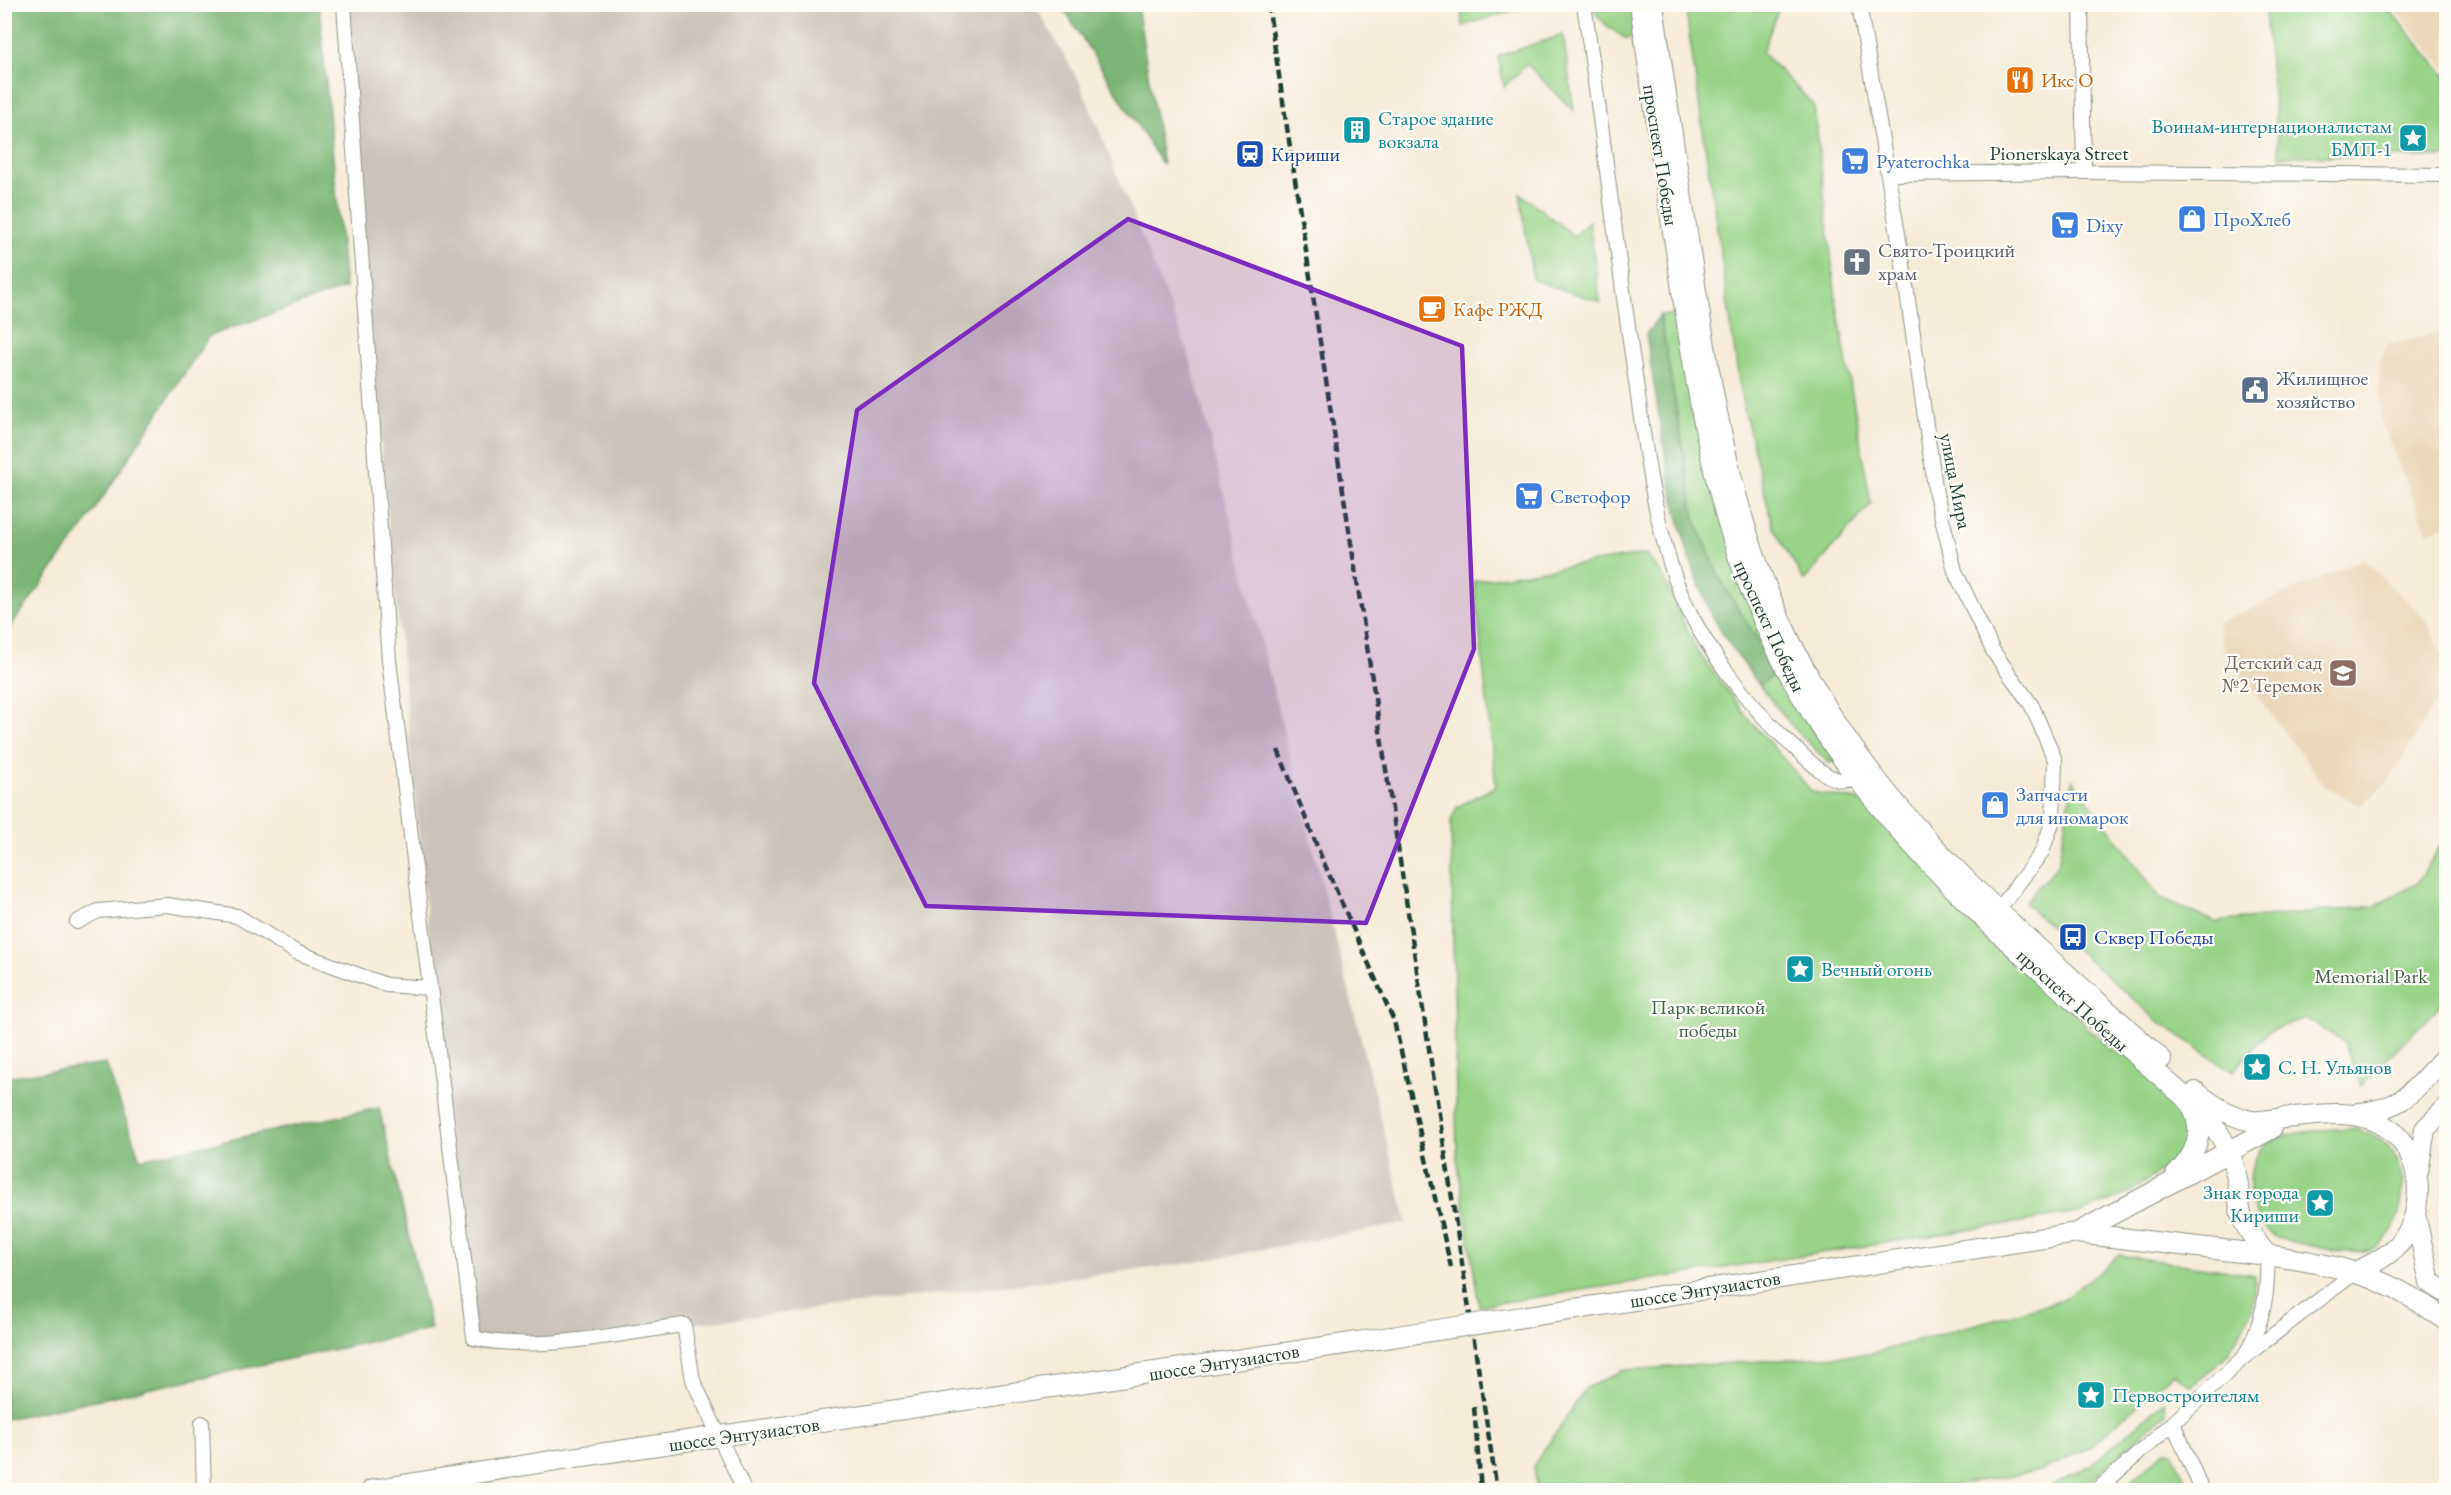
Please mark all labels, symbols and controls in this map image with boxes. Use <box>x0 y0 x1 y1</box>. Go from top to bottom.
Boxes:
restaurant icon: Икс О <box>2004 64 2036 96</box>
place label: Икс О <box>2041 67 2094 93</box>
street label: проспект Победы <box>1637 82 1685 228</box>
place label: Старое здание вокзала <box>1378 105 1494 154</box>
place label: Воинам-интернационалистам БМП-1 <box>2152 113 2392 162</box>
building icon: Старое здание вокзала <box>1341 114 1373 146</box>
place icon: Воинам-интернационалистам БМП-1 <box>2397 122 2429 154</box>
station icon: Кириши <box>1234 138 1266 170</box>
street label: Pionerskaya Street <box>1990 140 2129 166</box>
place label: Кириши <box>1271 141 1341 167</box>
supermarket icon: Pyaterochka <box>1839 145 1871 177</box>
place label: Pyaterochka <box>1876 148 1970 174</box>
shop icon: ПроХлеб <box>2176 203 2208 235</box>
place label: ПроХлеб <box>2213 206 2291 232</box>
supermarket icon: Dixy <box>2049 209 2081 241</box>
place label: Dixy <box>2086 212 2124 238</box>
place label: Свято-Троицкий храм <box>1878 237 2016 286</box>
church icon: Свято-Троицкий храм <box>1841 246 1873 278</box>
cafe icon: Кафе РЖД <box>1416 293 1448 325</box>
place label: Кафе РЖД <box>1453 296 1542 322</box>
place label: Жилищное хозяйство <box>2275 365 2369 414</box>
public building icon: Жилищное хозяйство <box>2239 374 2271 406</box>
street label: улица Мира <box>1934 431 1978 531</box>
supermarket icon: Светофор <box>1513 480 1545 512</box>
place label: Светофор <box>1550 483 1631 509</box>
street label: проспект Победы <box>1728 556 1812 696</box>
place label: Детский сад №2 Теремок <box>2222 649 2322 698</box>
school or university icon: Детский сад №2 Теремок <box>2327 657 2359 689</box>
place label: Запчасти для иномарок <box>2016 781 2129 830</box>
shop icon: Запчасти для иномарок <box>1979 789 2011 821</box>
bus stop icon: Сквер Победы <box>2057 921 2089 953</box>
place label: Сквер Победы <box>2094 924 2213 950</box>
street label: проспект Победы <box>2011 943 2135 1057</box>
place icon: Вечный огонь <box>1784 953 1816 985</box>
place label: Вечный огонь <box>1821 956 1932 982</box>
park label: Memorial Park <box>2314 963 2428 989</box>
park label: Парк великой победы <box>1651 994 1766 1043</box>
place icon: С. Н. Ульянов <box>2241 1051 2273 1083</box>
place label: С. Н. Ульянов <box>2278 1054 2392 1080</box>
place label: Знак города Кириши <box>2203 1179 2299 1228</box>
place icon: Знак города Кириши <box>2304 1187 2336 1219</box>
street label: шоссе Энтузиастов <box>1628 1264 1782 1314</box>
street label: шоссе Энтузиастов <box>1147 1337 1301 1387</box>
place icon: Первостроителям <box>2075 1379 2107 1411</box>
place label: Первостроителям <box>2112 1382 2260 1408</box>
street label: шоссе Энтузиастов <box>667 1411 821 1457</box>

